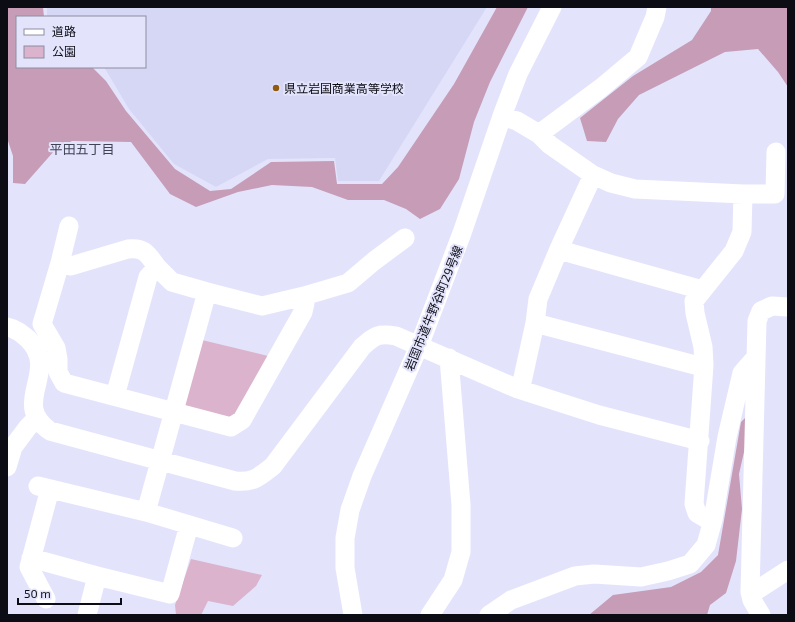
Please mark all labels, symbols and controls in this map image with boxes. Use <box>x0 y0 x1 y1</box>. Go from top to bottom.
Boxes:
legend <box>16 16 146 68</box>
text: 道路 <box>52 24 76 38</box>
text: 公園 <box>52 44 76 58</box>
place label: 県立岩国商業高等学校 <box>284 81 404 95</box>
marker: 県立岩国商業高等学校 <box>271 83 281 93</box>
district label: 平田五丁目 <box>49 141 115 157</box>
street label: 岩国市道牛野谷町29号線 <box>401 243 465 373</box>
scale bar <box>18 580 121 606</box>
text: 50 m <box>24 586 51 600</box>

